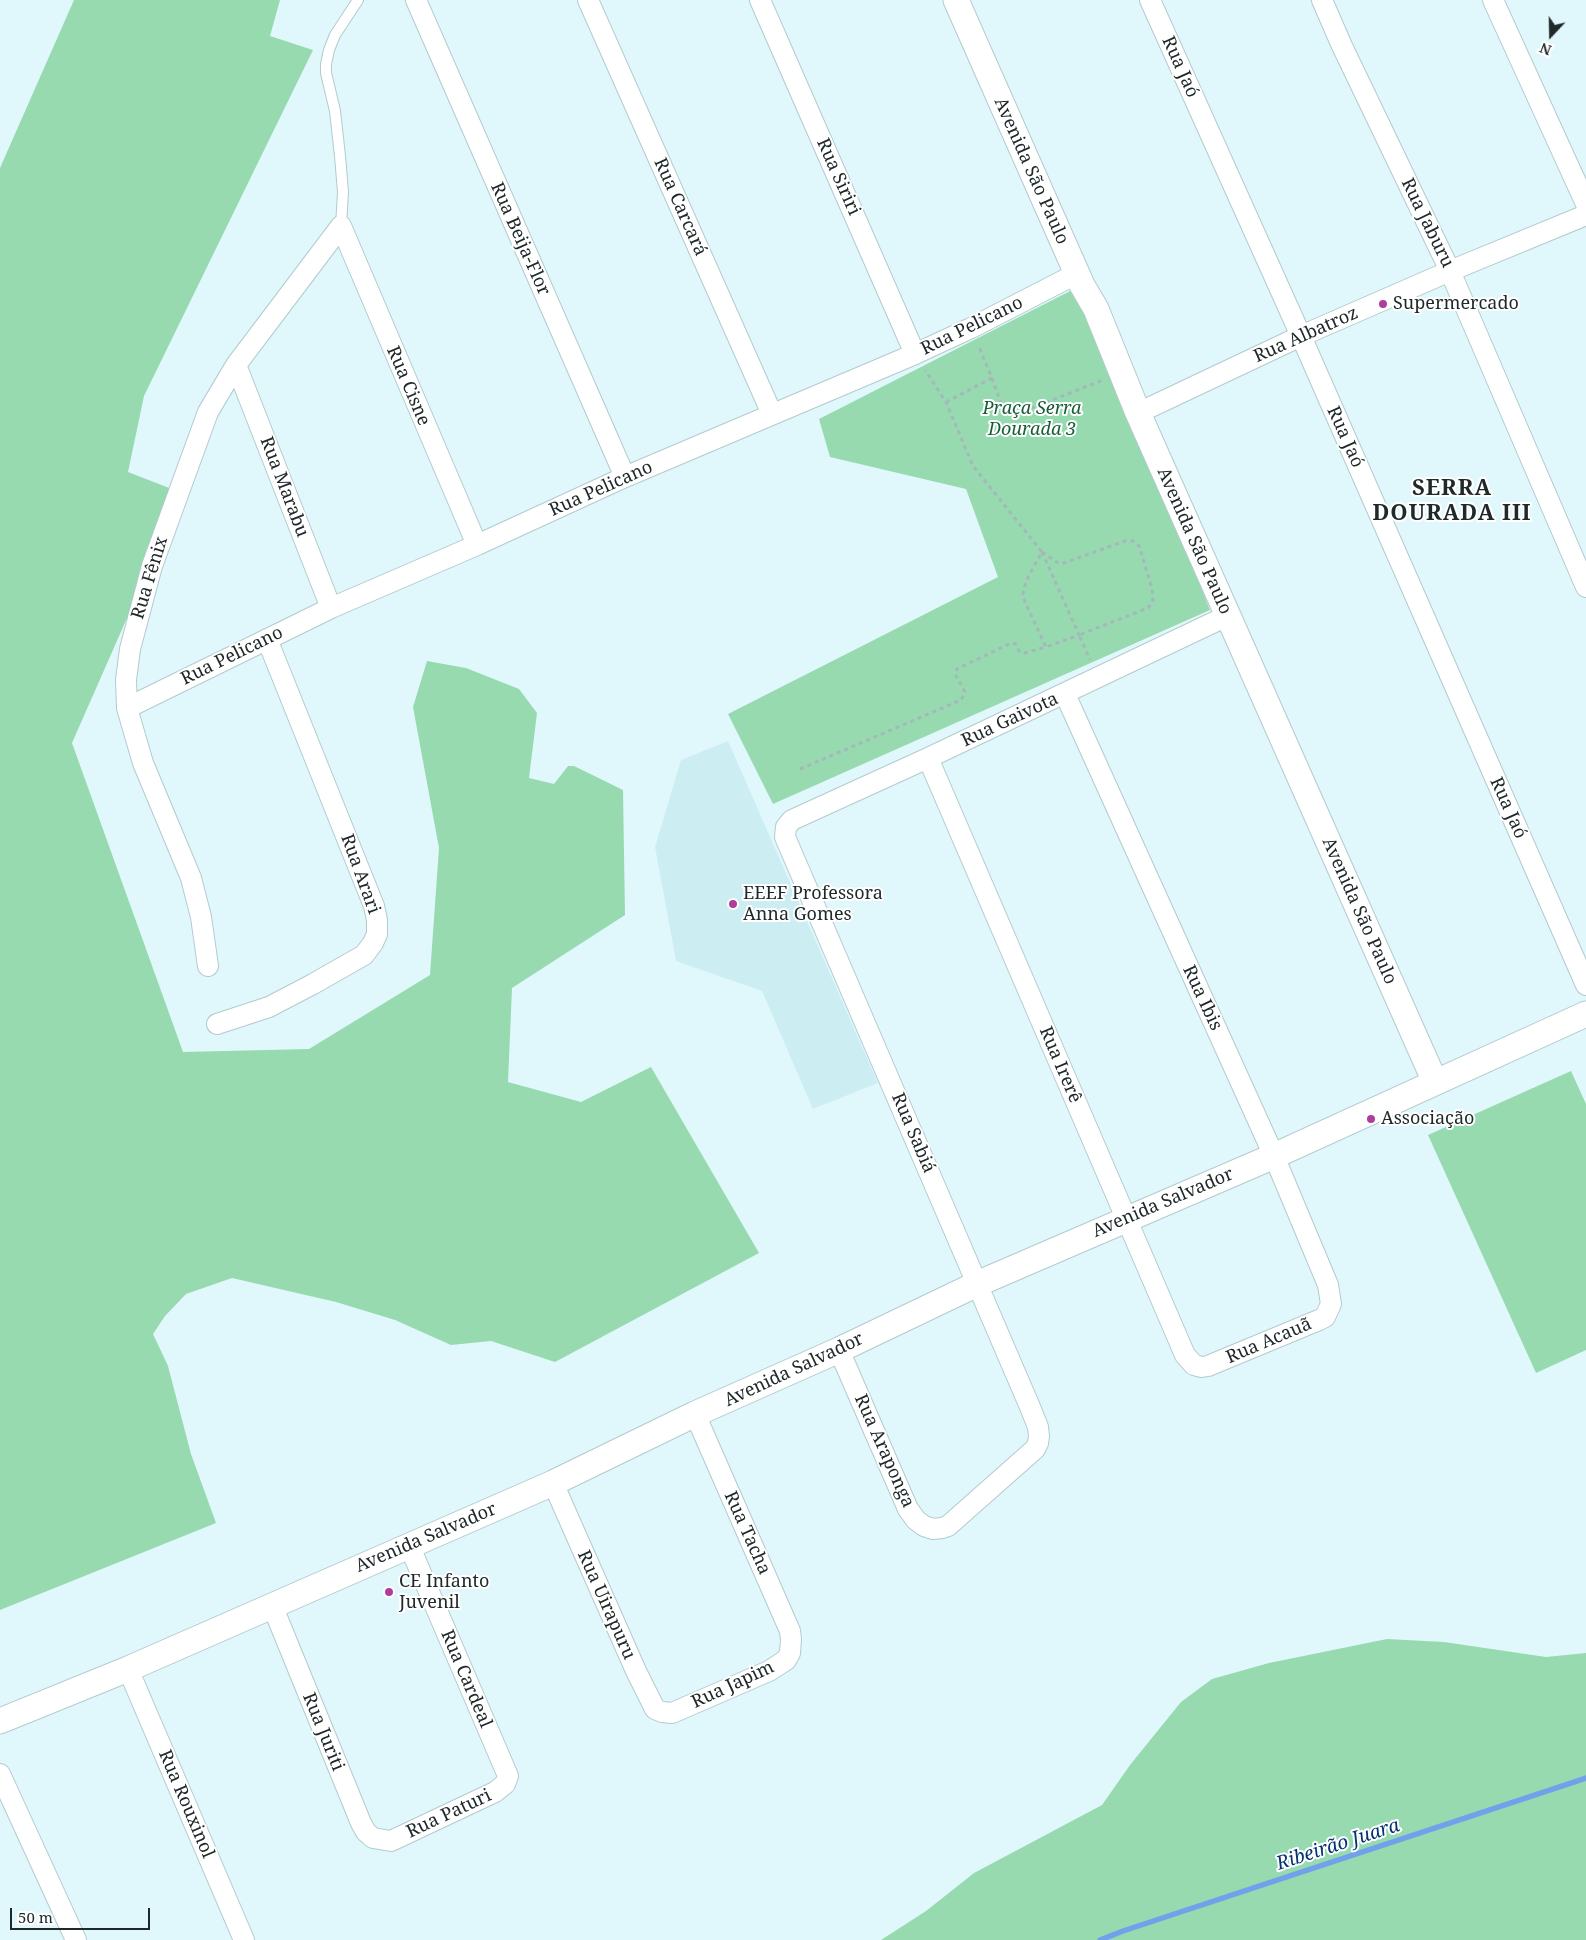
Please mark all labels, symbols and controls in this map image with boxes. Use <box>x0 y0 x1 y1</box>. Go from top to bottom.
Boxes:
north arrow <box>1526 10 1576 60</box>
street label: Rua Jaó <box>1157 33 1203 101</box>
text: N <box>1537 39 1554 60</box>
street label: Avenida São Paulo <box>989 94 1073 248</box>
street label: Rua Siriri <box>811 135 865 219</box>
street label: Rua Carcará <box>649 155 711 259</box>
street label: Rua Jaburu <box>1396 175 1458 271</box>
street label: Rua Beija-Flor <box>485 179 555 299</box>
street label: Rua Pelicano <box>917 292 1027 360</box>
place label: Supermercado <box>1393 293 1519 315</box>
marker: Supermercado <box>1377 298 1389 310</box>
street label: Rua Albatroz <box>1250 302 1362 368</box>
street label: Rua Cisne <box>382 343 434 429</box>
park label: Praça Serra Dourada 3 <box>982 398 1082 440</box>
street label: Rua Jaó <box>1322 403 1368 471</box>
street label: Rua Marabu <box>255 434 313 540</box>
street label: Rua Pelicano <box>546 457 656 521</box>
street label: Avenida São Paulo <box>1152 464 1236 618</box>
district label: SERRA DOURADA III <box>1371 476 1533 528</box>
street label: Rua Fênix <box>127 534 173 622</box>
street label: Rua Pelicano <box>177 622 287 690</box>
street label: Rua Gaivota <box>958 688 1062 752</box>
street label: Rua Jaó <box>1485 774 1531 842</box>
street label: Rua Arari <box>336 831 384 917</box>
street label: Avenida São Paulo <box>1317 834 1401 988</box>
place label: EEEF Professora Anna Gomes <box>743 883 883 926</box>
marker: EEEF Professora Anna Gomes <box>727 898 739 910</box>
street label: Rua Ibis <box>1178 962 1226 1034</box>
street label: Rua Irerê <box>1034 1024 1086 1106</box>
street label: Rua Sabiá <box>886 1090 940 1176</box>
place label: Associação <box>1381 1108 1474 1130</box>
marker: Associação <box>1365 1113 1377 1125</box>
street label: Avenida Salvador <box>1089 1164 1237 1242</box>
street label: Rua Acauã <box>1223 1313 1315 1369</box>
street label: Avenida Salvador <box>721 1328 867 1412</box>
street label: Rua Araponga <box>849 1391 919 1511</box>
street label: Rua Tacha <box>719 1488 775 1578</box>
street label: Avenida Salvador <box>352 1499 500 1577</box>
street label: Rua Uirapuru <box>572 1547 640 1663</box>
place label: CE Infanto Juvenil <box>399 1571 489 1614</box>
marker: CE Infanto Juvenil <box>383 1586 395 1598</box>
street label: Rua Cardeal <box>436 1627 496 1731</box>
street label: Rua Japim <box>688 1657 778 1713</box>
street label: Rua Juriti <box>298 1690 348 1774</box>
street label: Rua Rouxinol <box>154 1747 218 1861</box>
street label: Rua Paturi <box>403 1785 495 1843</box>
water label: Ribeirão Juara <box>1273 1814 1403 1876</box>
scale bar <box>12 1898 152 1930</box>
text: 50 m <box>18 1907 53 1927</box>

